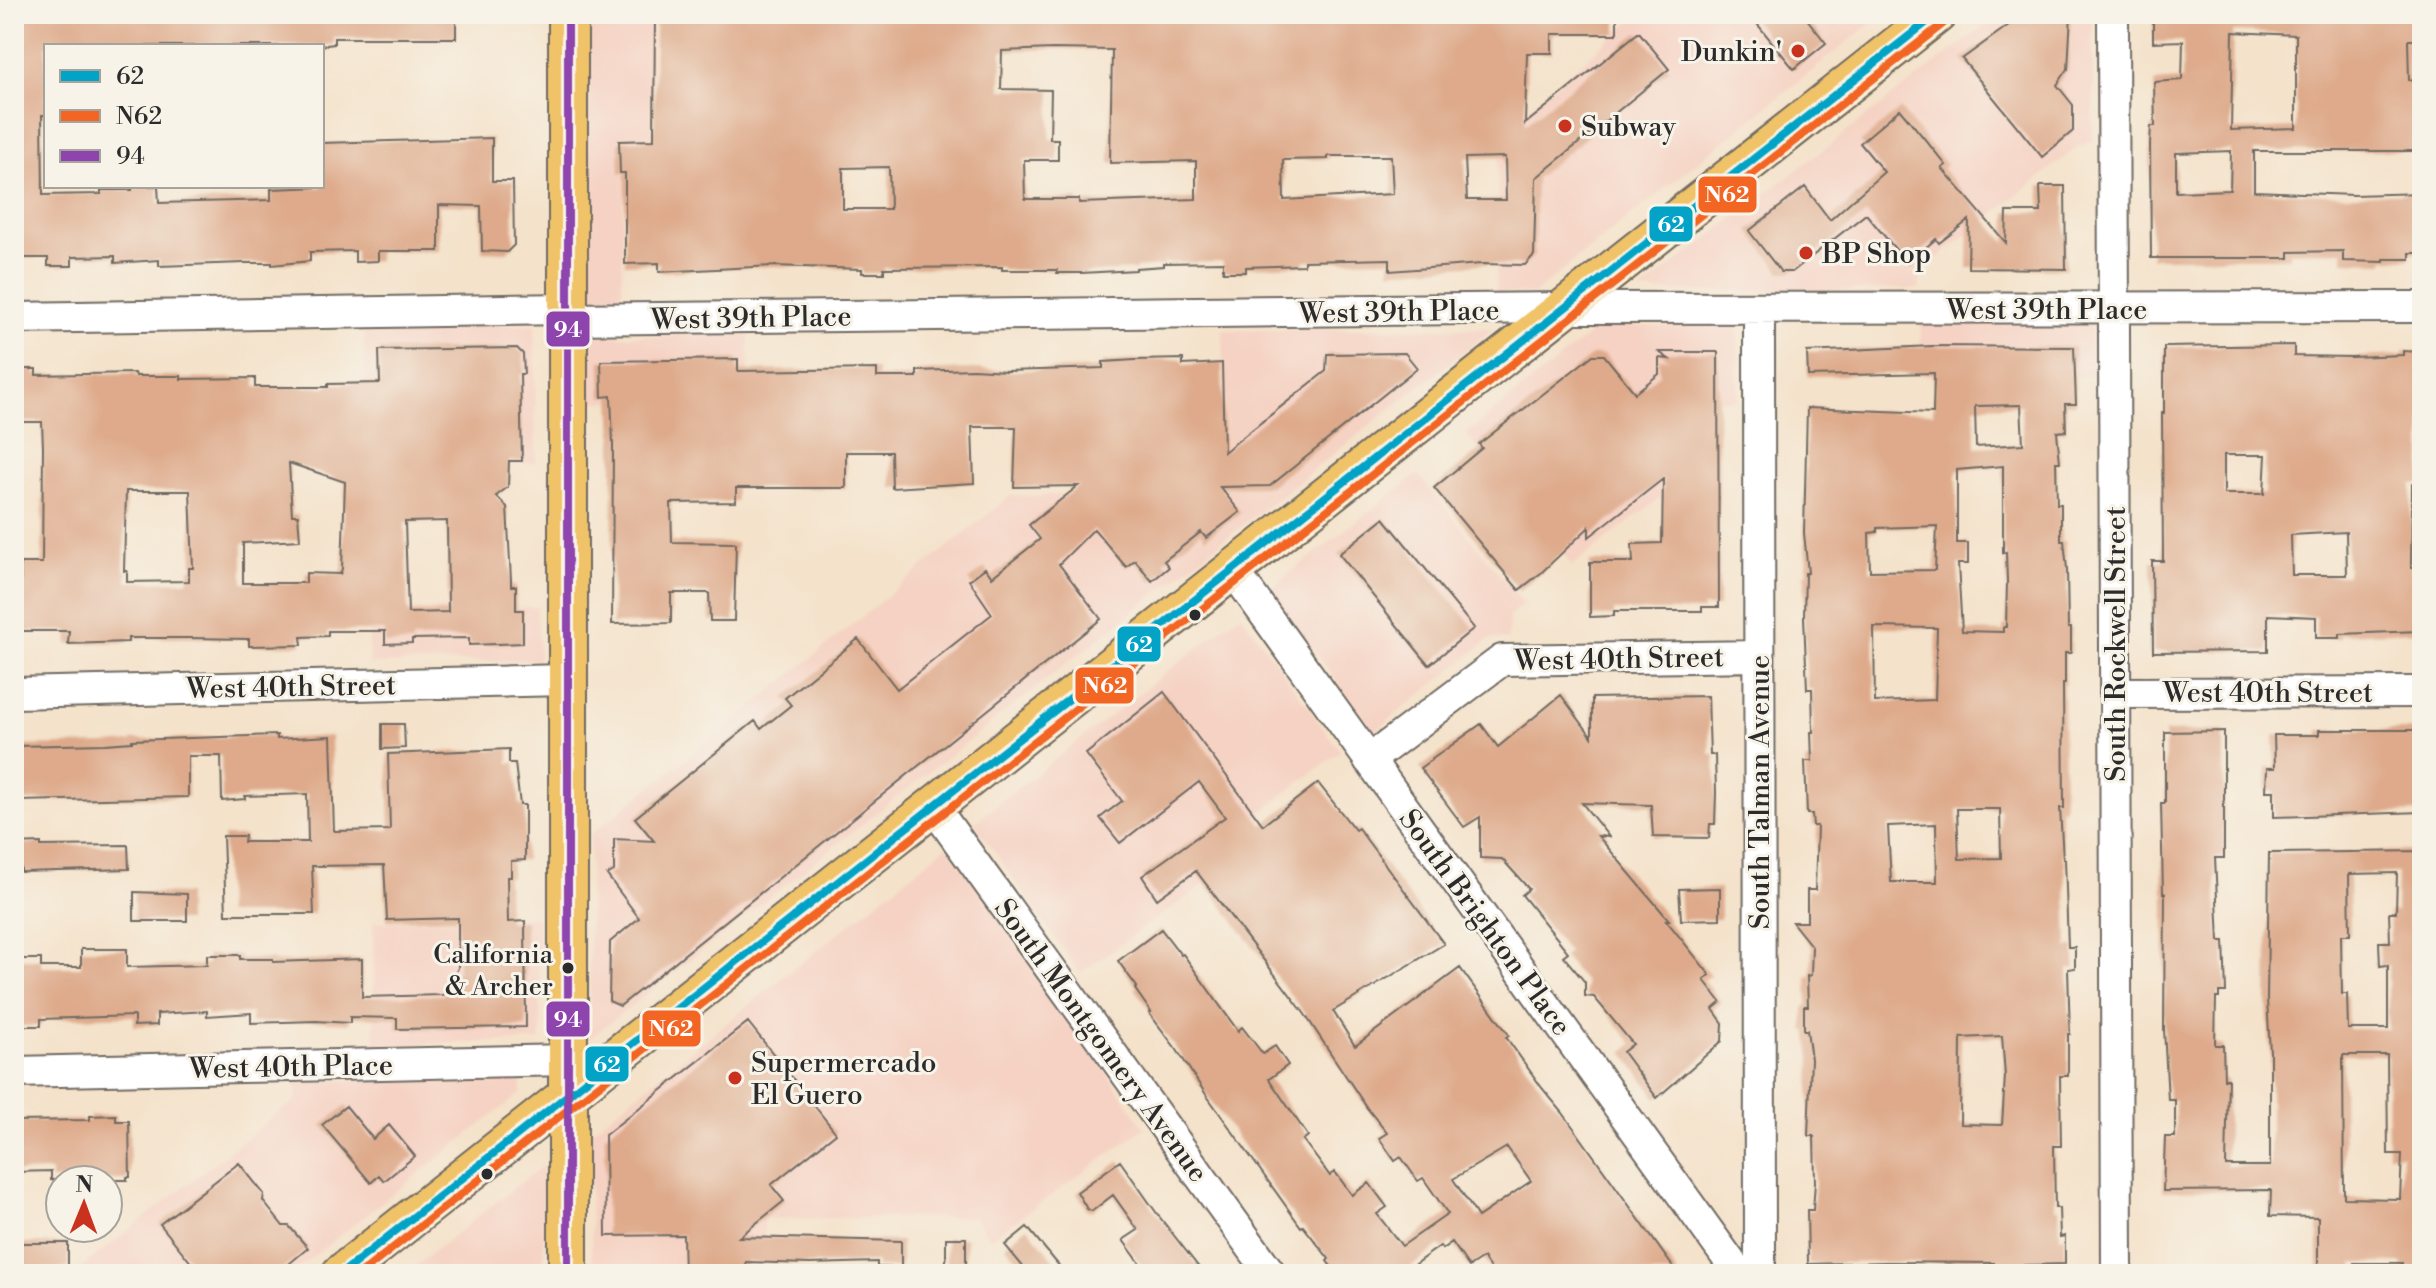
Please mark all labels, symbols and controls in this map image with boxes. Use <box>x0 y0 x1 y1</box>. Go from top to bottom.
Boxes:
place label: Dunkin' <box>1681 35 1782 70</box>
marker: Dunkin' <box>1789 42 1807 60</box>
legend <box>44 44 324 188</box>
text: 62 <box>116 62 144 92</box>
text: N62 <box>116 102 162 132</box>
place label: Subway <box>1581 110 1676 145</box>
marker: Subway <box>1556 117 1574 135</box>
text: 94 <box>116 142 145 172</box>
line badge: N62 <box>1697 175 1758 214</box>
text: N62 <box>1704 182 1750 209</box>
line badge: 62 <box>1648 205 1694 243</box>
text: 62 <box>1657 212 1685 239</box>
place label: BP Shop <box>1821 237 1931 272</box>
marker: BP Shop <box>1797 244 1815 262</box>
street label: West 39th Place <box>1297 293 1500 332</box>
street label: West 39th Place <box>1946 293 2147 328</box>
street label: West 39th Place <box>649 299 852 338</box>
line badge: 94 <box>545 310 591 348</box>
text: 94 <box>554 317 582 344</box>
street label: South Rockwell Street <box>2099 506 2134 782</box>
unlabelled marker <box>1187 607 1203 623</box>
line badge: 62 <box>1116 625 1162 663</box>
text: 62 <box>1125 632 1153 659</box>
street label: West 40th Street <box>1513 640 1724 679</box>
street label: South Talman Avenue <box>1743 655 1778 929</box>
line badge: N62 <box>1074 666 1135 705</box>
street label: West 40th Street <box>185 668 396 707</box>
text: N62 <box>1082 673 1128 700</box>
street label: West 40th Street <box>2162 676 2373 711</box>
street label: South Brighton Place <box>1391 803 1579 1043</box>
street label: South Montgomery Avenue <box>986 893 1215 1189</box>
place label: California & Archer <box>433 939 554 1003</box>
marker: California & Archer <box>560 960 576 976</box>
line badge: 94 <box>545 1000 591 1038</box>
text: 94 <box>554 1007 582 1034</box>
line badge: N62 <box>641 1009 702 1048</box>
text: N62 <box>648 1016 694 1043</box>
line badge: 62 <box>584 1045 630 1083</box>
place label: Supermercado El Guero <box>751 1046 936 1113</box>
street label: West 40th Place <box>188 1048 393 1087</box>
text: 62 <box>593 1052 621 1079</box>
marker: Supermercado El Guero <box>726 1069 744 1087</box>
north arrow <box>44 1164 124 1244</box>
unlabelled marker <box>479 1166 495 1182</box>
text: N <box>75 1172 94 1199</box>

